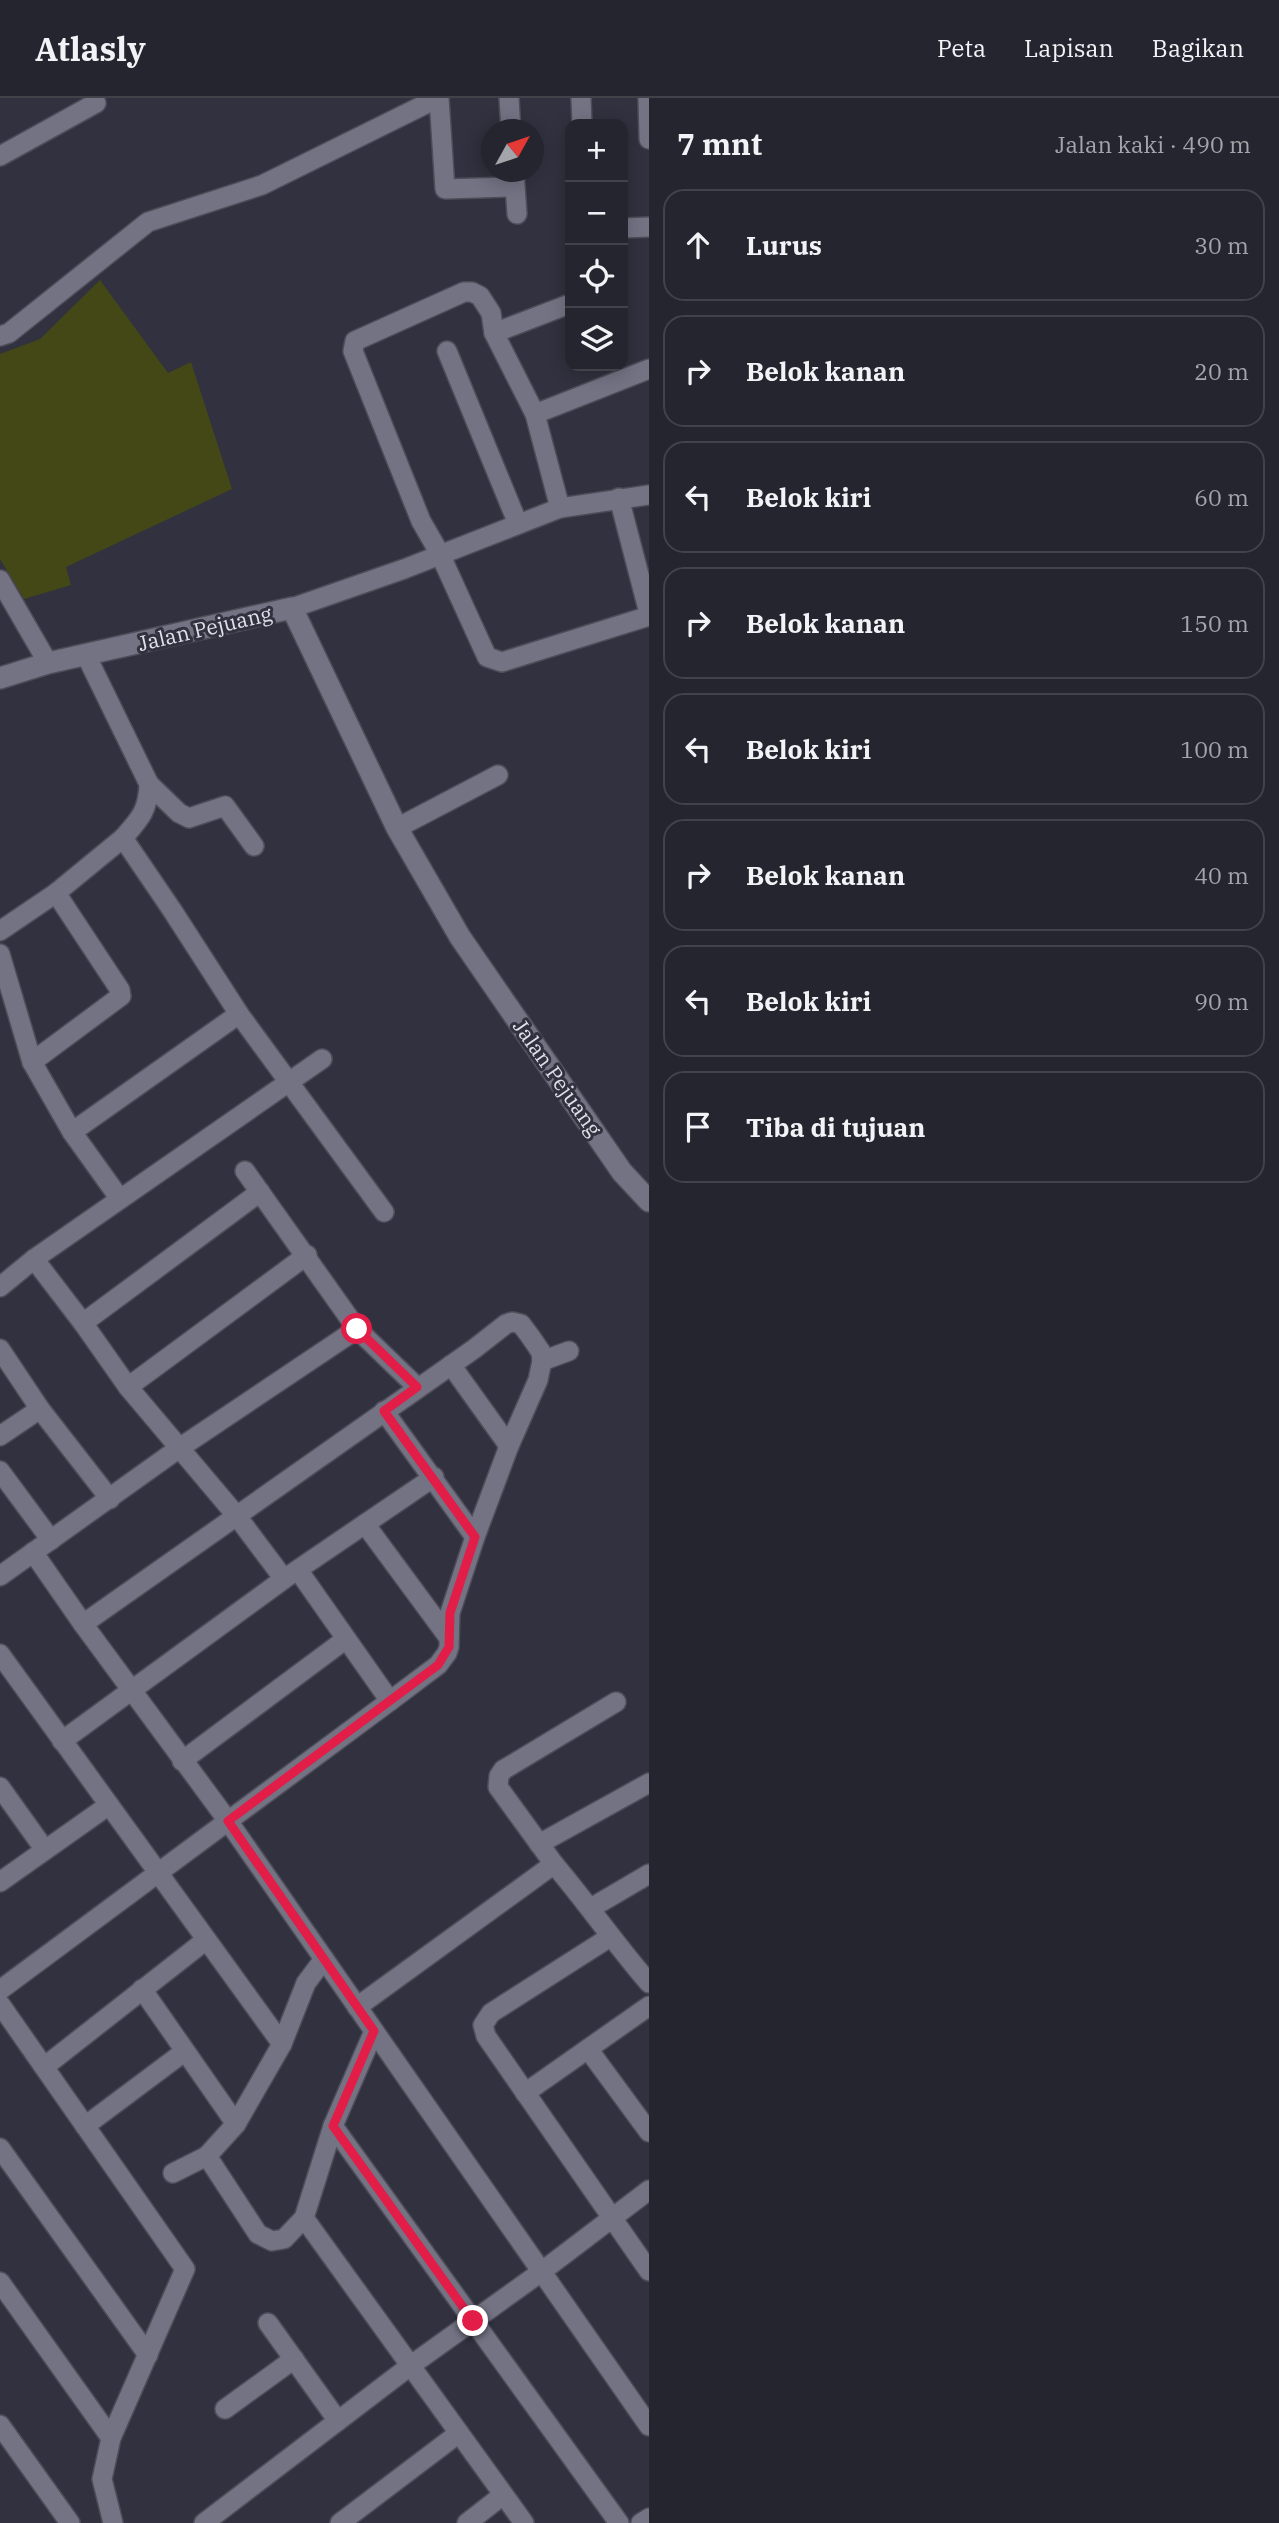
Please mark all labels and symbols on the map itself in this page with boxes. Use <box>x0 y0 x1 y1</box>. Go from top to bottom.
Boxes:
north arrow <box>481 119 544 182</box>
street label: Jalan Pejuang <box>135 599 275 657</box>
street label: Jalan Pejuang <box>507 1013 609 1142</box>
route start <box>341 1313 372 1344</box>
route end <box>457 2305 488 2336</box>

